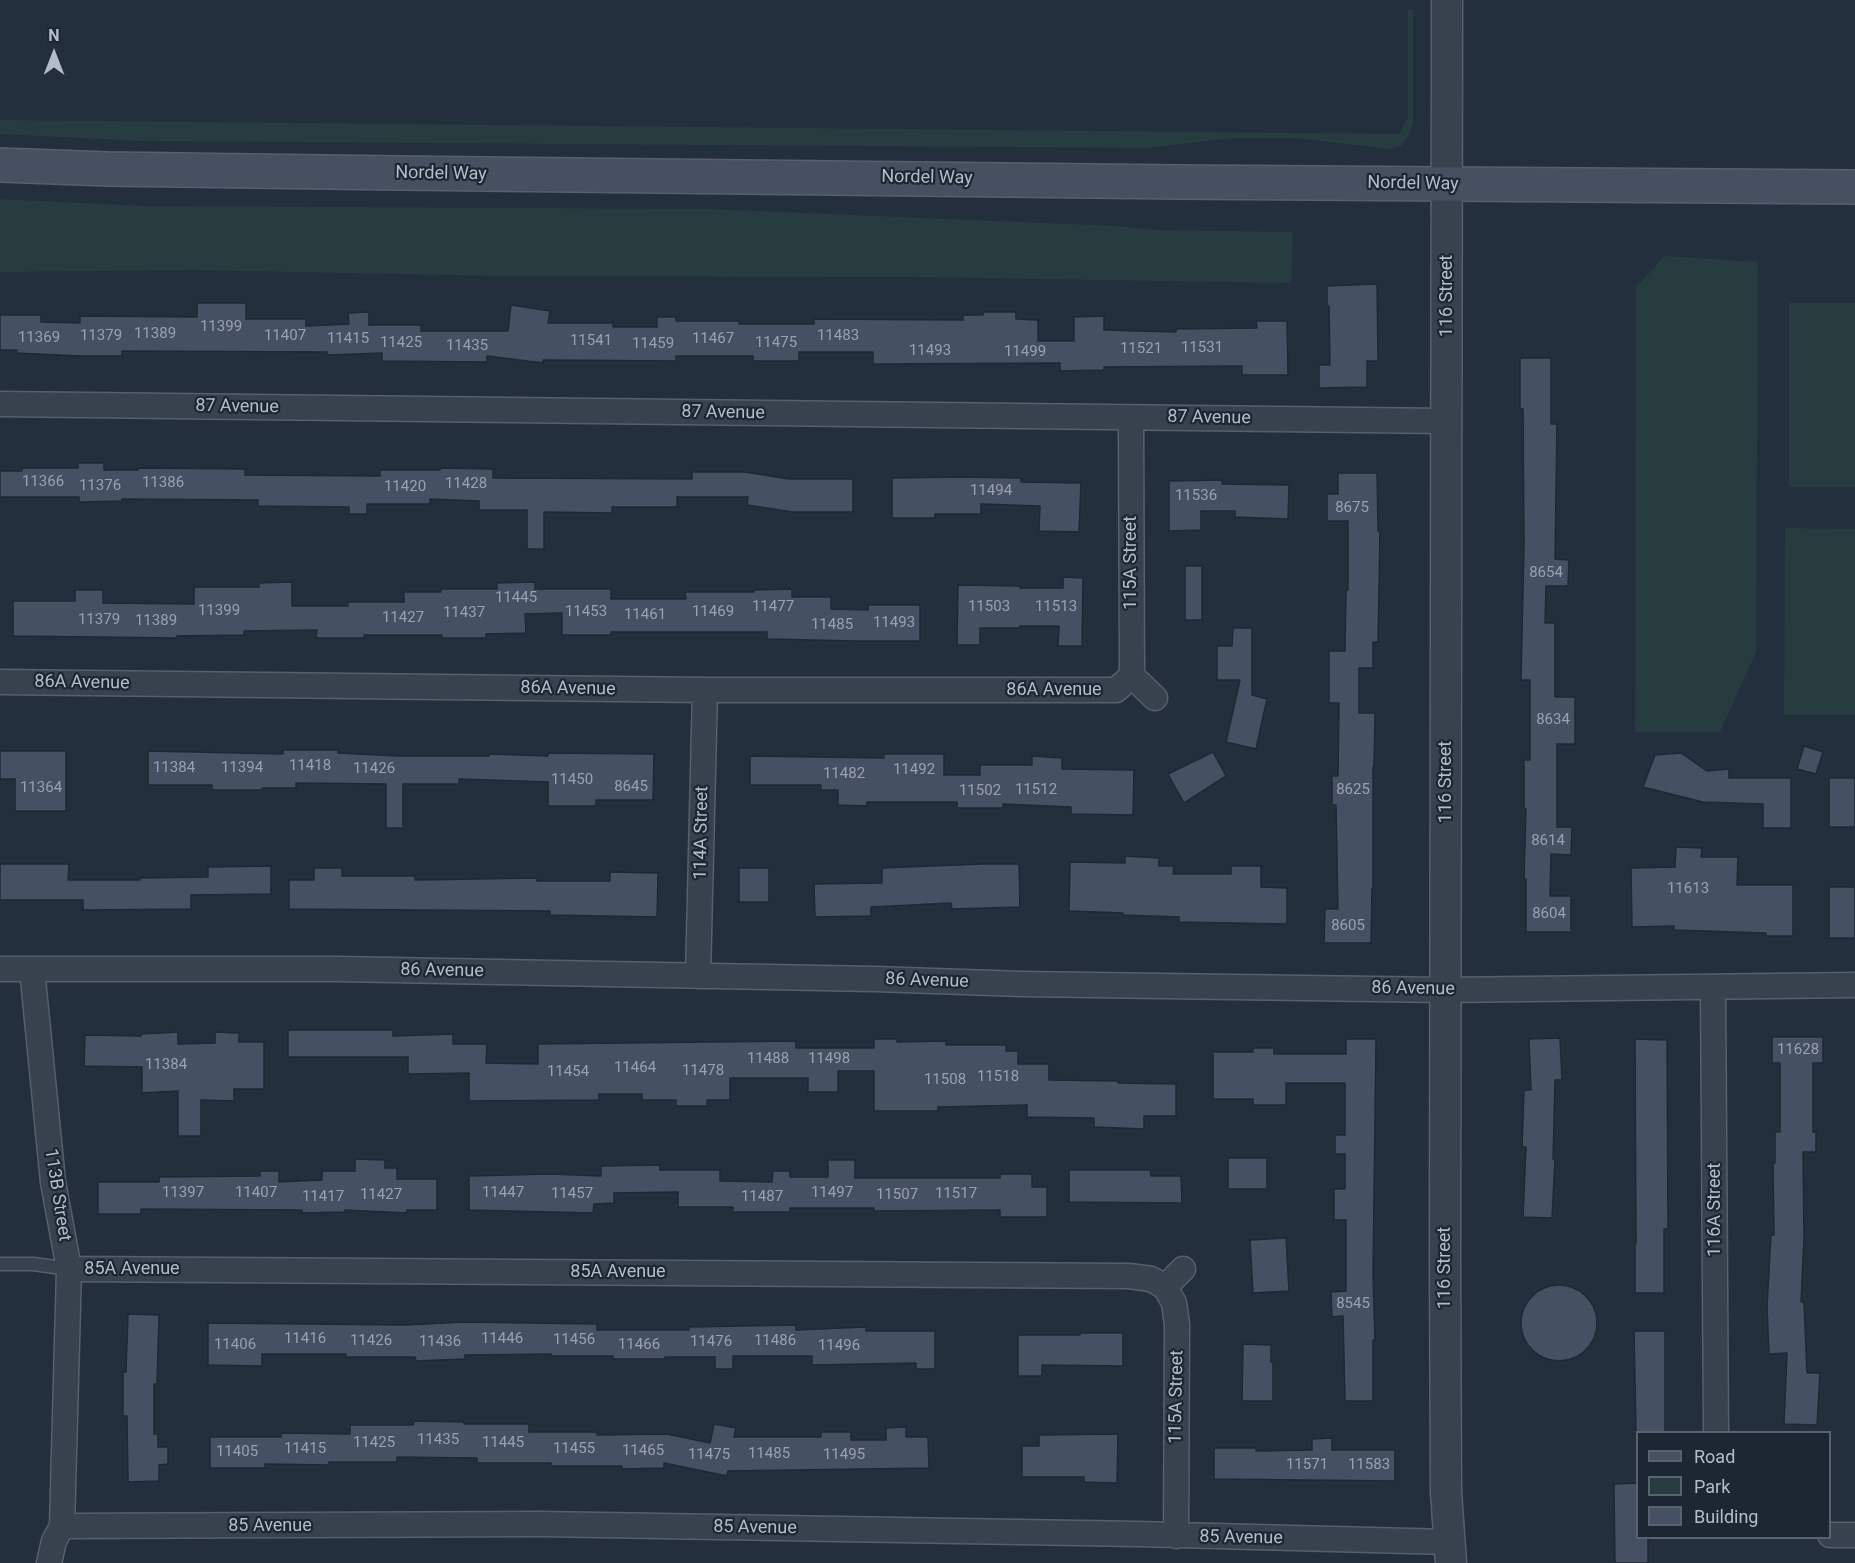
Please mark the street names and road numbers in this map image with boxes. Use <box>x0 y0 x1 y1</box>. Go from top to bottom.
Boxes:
street label: Nordel Way <box>395 162 487 186</box>
street label: Nordel Way <box>881 166 973 190</box>
street label: Nordel Way <box>1367 172 1459 196</box>
street label: 116 Street <box>1436 255 1458 337</box>
street label: 87 Avenue <box>195 395 279 419</box>
street label: 87 Avenue <box>681 401 765 425</box>
street label: 87 Avenue <box>1167 406 1251 430</box>
street label: 115A Street <box>1120 516 1142 610</box>
street label: 86A Avenue <box>34 671 130 695</box>
street label: 86A Avenue <box>520 677 616 701</box>
street label: 86A Avenue <box>1006 679 1102 701</box>
street label: 116 Street <box>1435 741 1457 823</box>
street label: 114A Street <box>690 786 714 880</box>
street label: 86 Avenue <box>400 959 484 983</box>
street label: 86 Avenue <box>885 969 969 993</box>
street label: 86 Avenue <box>1371 977 1455 1001</box>
street label: 113B Street <box>39 1147 75 1243</box>
street label: 116A Street <box>1704 1163 1726 1257</box>
street label: 116 Street <box>1434 1227 1456 1309</box>
street label: 85A Avenue <box>84 1258 180 1280</box>
street label: 85A Avenue <box>570 1261 666 1283</box>
street label: 115A Street <box>1165 1350 1189 1444</box>
street label: 85 Avenue <box>228 1515 312 1537</box>
street label: 85 Avenue <box>713 1516 797 1540</box>
street label: 85 Avenue <box>1199 1526 1283 1550</box>

